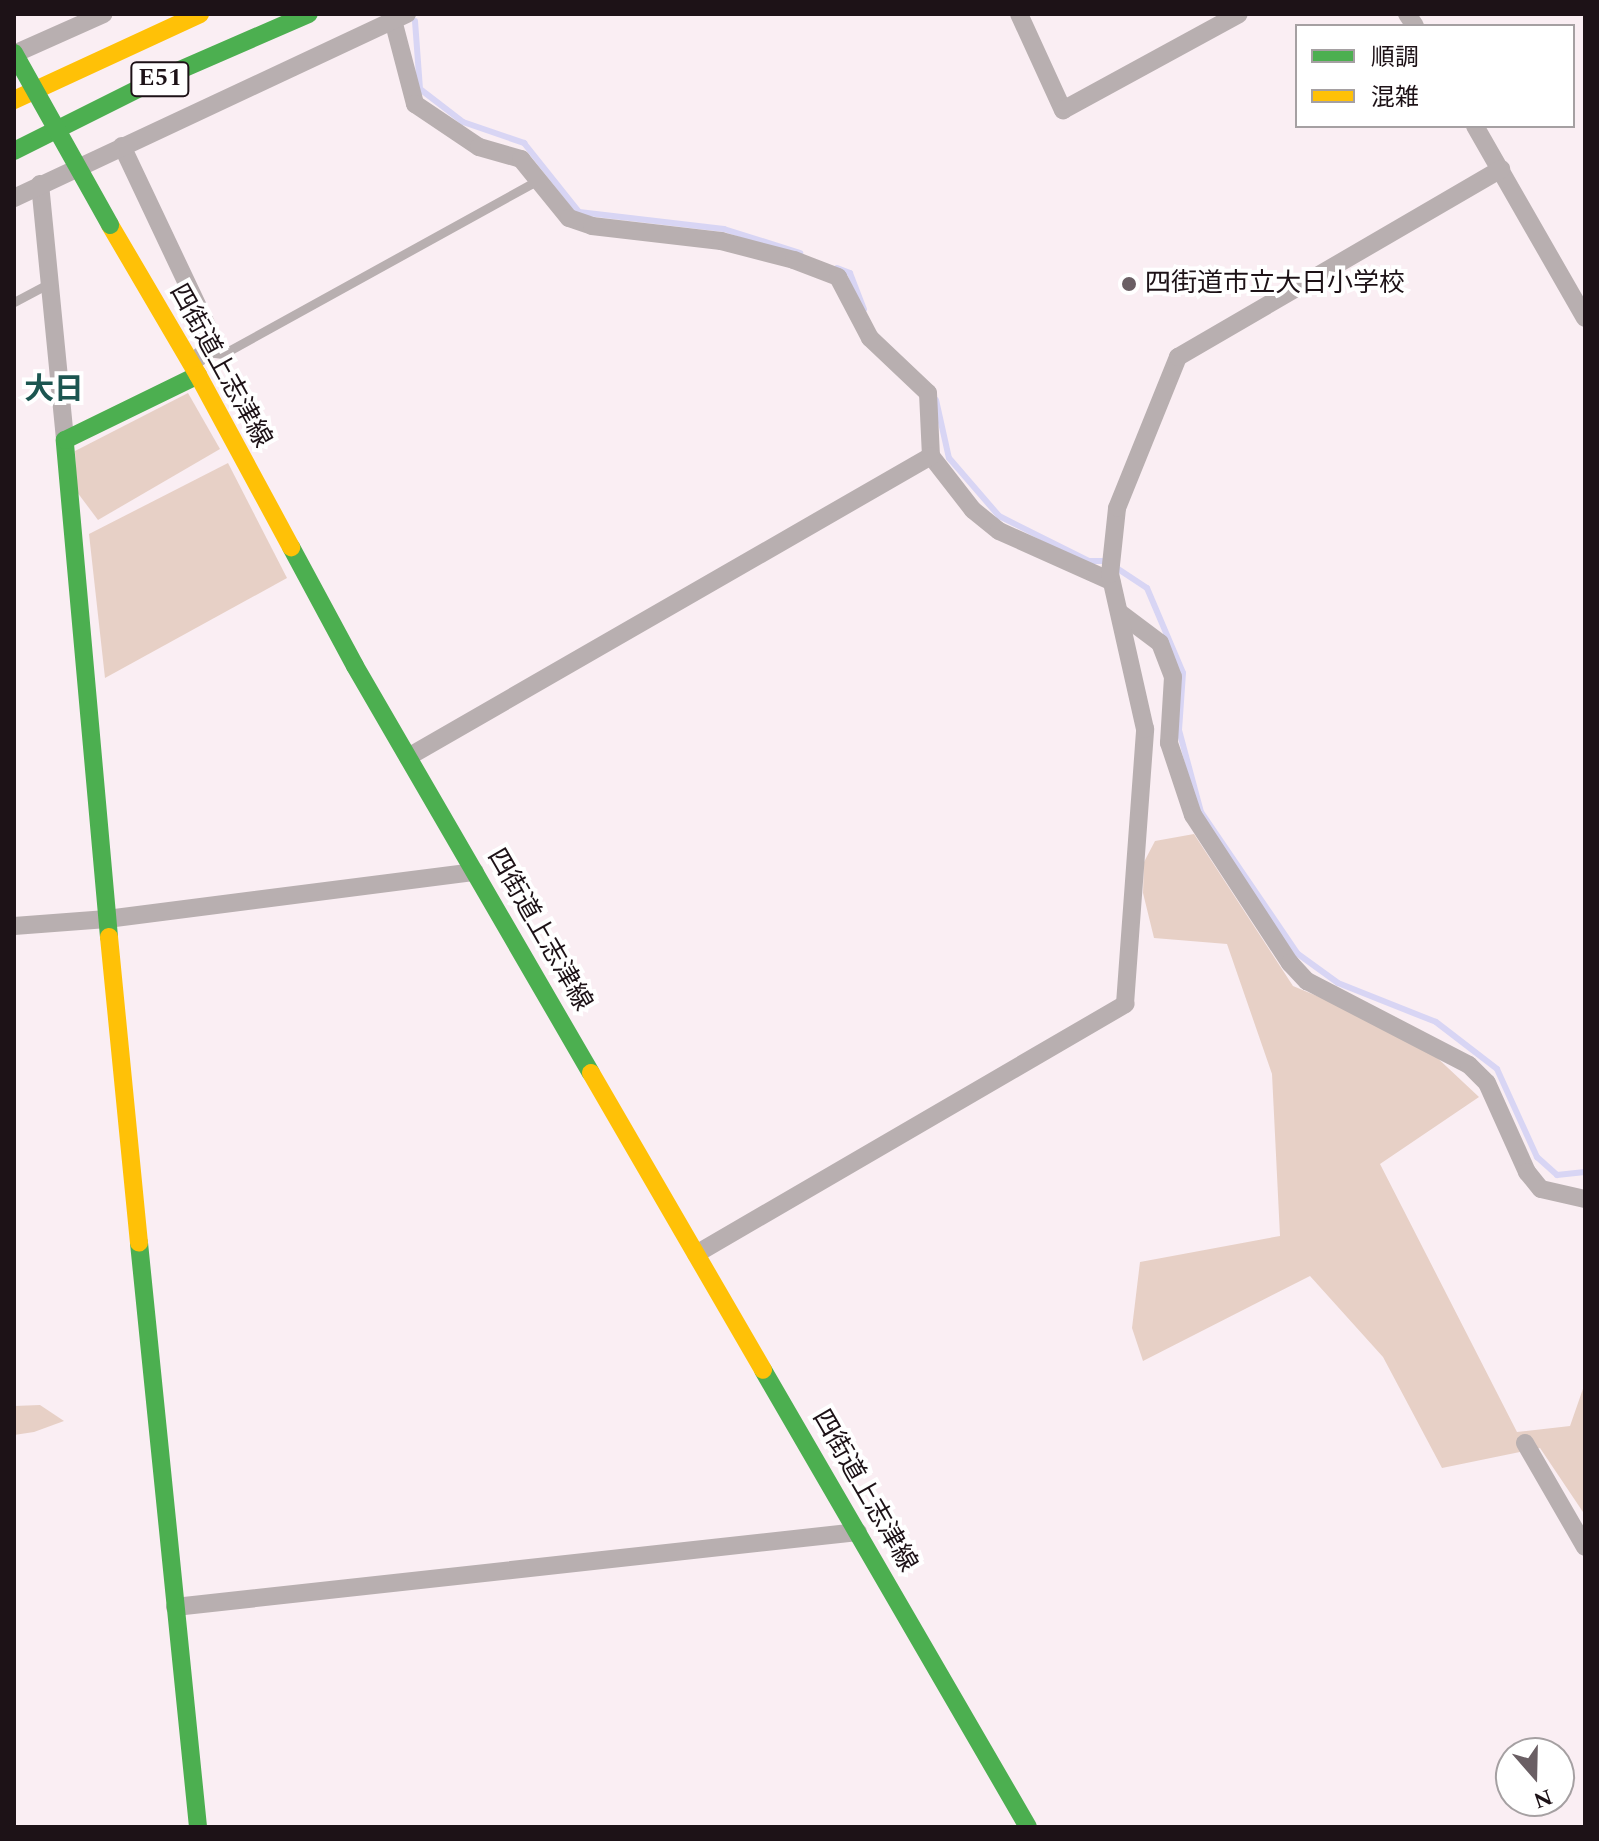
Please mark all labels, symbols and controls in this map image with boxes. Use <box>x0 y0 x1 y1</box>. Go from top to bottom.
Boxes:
legend <box>1295 24 1575 128</box>
text: 順調 <box>1371 40 1419 76</box>
road number: E51 <box>130 59 190 99</box>
text: 混雑 <box>1371 80 1419 116</box>
place label: 四街道市立大日小学校 <box>1145 268 1405 300</box>
marker: 四街道市立大日小学校 <box>1120 275 1138 293</box>
street label: 四街道上志津線 <box>162 279 278 453</box>
district label: 大日 <box>24 372 84 408</box>
street label: 四街道上志津線 <box>480 843 598 1017</box>
street label: 四街道上志津線 <box>805 1404 923 1578</box>
north arrow <box>1495 1737 1575 1817</box>
text: N <box>1529 1780 1557 1817</box>

